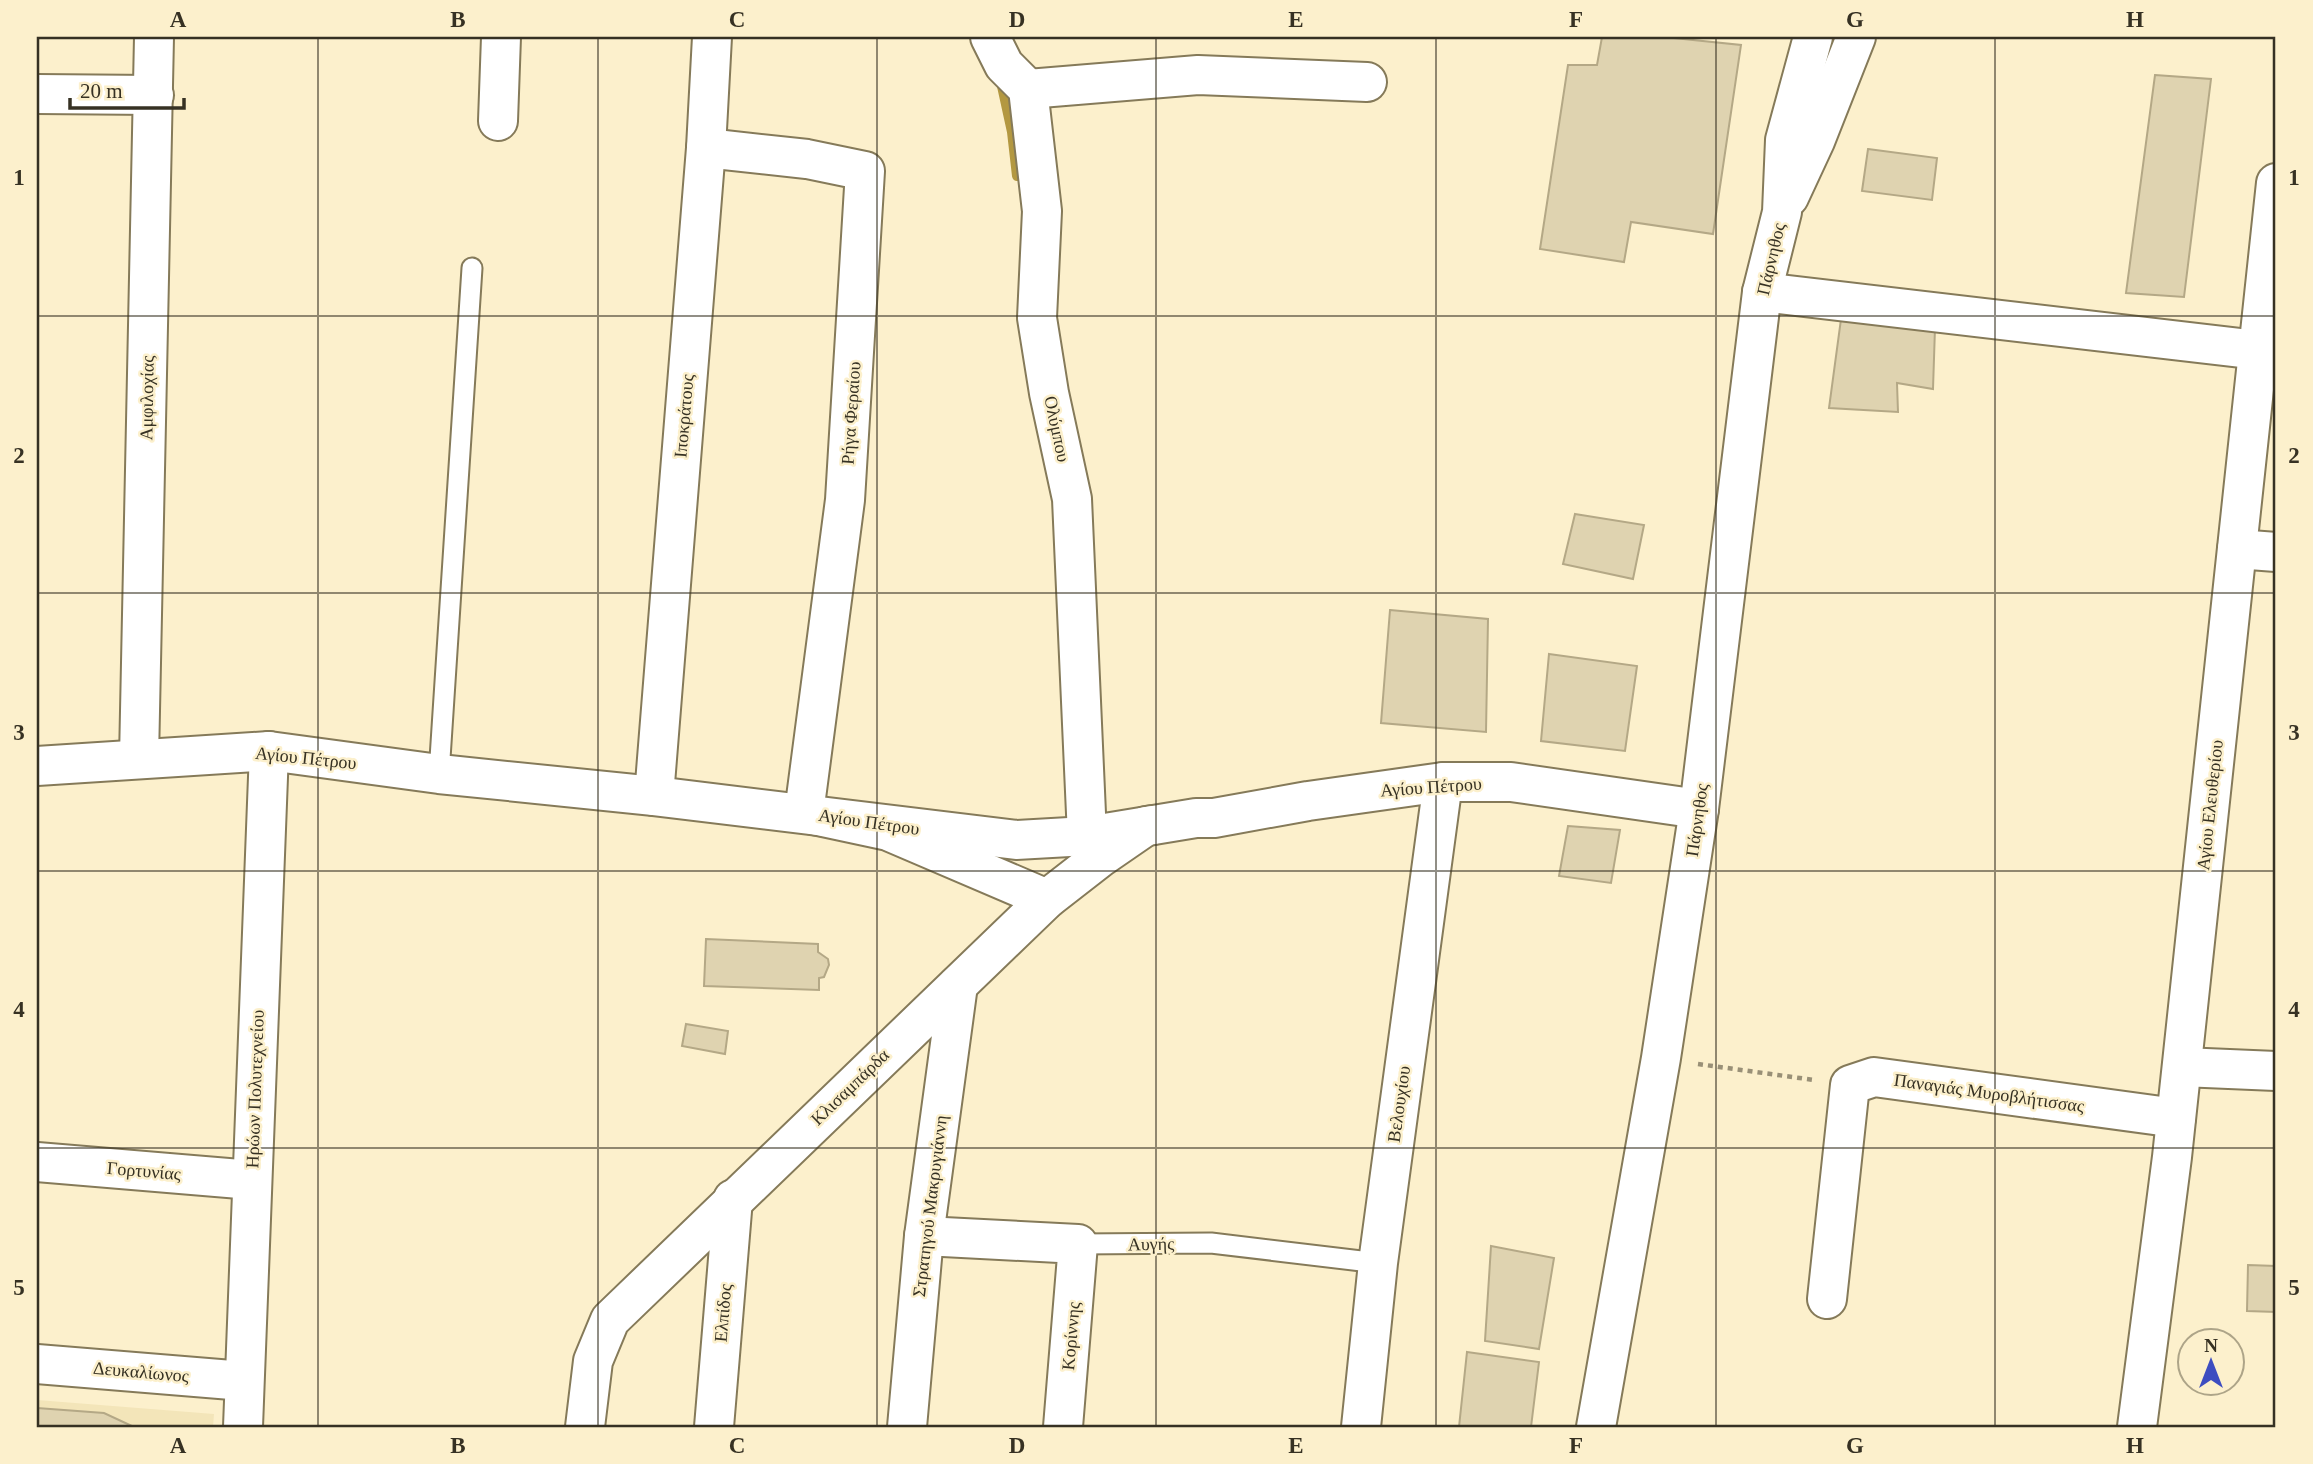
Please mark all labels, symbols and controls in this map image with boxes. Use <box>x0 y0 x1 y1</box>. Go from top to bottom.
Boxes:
text: A <box>170 7 187 32</box>
text: B <box>450 7 466 32</box>
text: C <box>729 7 745 32</box>
text: D <box>1009 7 1025 32</box>
text: E <box>1288 7 1304 32</box>
text: F <box>1569 7 1583 32</box>
text: G <box>1846 7 1864 32</box>
text: H <box>2126 7 2144 32</box>
scale bar <box>70 66 184 110</box>
text: 20 m <box>80 79 123 103</box>
text: 1 <box>13 165 25 190</box>
text: 1 <box>2288 165 2300 190</box>
street label: Πάρνηθος <box>1753 221 1789 297</box>
street label: Αμφιλοχίας <box>136 355 158 441</box>
street label: Ρήγα Φεραίου <box>837 361 865 465</box>
street label: Ιποκράτους <box>670 373 698 459</box>
street label: Ολύμπου <box>1040 394 1074 464</box>
text: 2 <box>13 443 25 468</box>
text: 2 <box>2288 443 2300 468</box>
text: 3 <box>13 720 25 745</box>
text: 3 <box>2288 720 2300 745</box>
street label: Αγίου Ελευθερίου <box>2193 739 2227 871</box>
street label: Αγίου Πέτρου <box>254 743 358 773</box>
street label: Αγίου Πέτρου <box>1380 773 1482 801</box>
street label: Πάρνηθος <box>1682 782 1712 858</box>
street label: Αγίου Πέτρου <box>817 805 921 839</box>
text: 4 <box>13 997 25 1022</box>
text: 4 <box>2288 997 2300 1022</box>
street label: Ηρώων Πολυτεχνείου <box>242 1009 268 1169</box>
street label: Κλισαμπάρδα <box>807 1044 894 1129</box>
street label: Βελουχίου <box>1384 1064 1414 1143</box>
street label: Παναγιάς Μυροβλήτισσας <box>1893 1070 2085 1116</box>
street label: Στρατηγού Μακρυγιάννη <box>909 1114 951 1298</box>
street label: Γορτυνίας <box>106 1158 182 1184</box>
street label: Αυγής <box>1128 1234 1174 1254</box>
text: 5 <box>13 1275 25 1300</box>
text: 5 <box>2288 1275 2300 1300</box>
street label: Ελπίδος <box>710 1283 736 1343</box>
street label: Κορίννης <box>1058 1301 1084 1371</box>
north arrow <box>2176 1328 2246 1398</box>
text: N <box>2204 1335 2218 1356</box>
street label: Δευκαλίωνος <box>92 1358 190 1386</box>
text: A <box>170 1433 187 1458</box>
text: B <box>450 1433 466 1458</box>
text: C <box>729 1433 745 1458</box>
text: D <box>1009 1433 1025 1458</box>
text: E <box>1288 1433 1304 1458</box>
text: F <box>1569 1433 1583 1458</box>
text: G <box>1846 1433 1864 1458</box>
text: H <box>2126 1433 2144 1458</box>

